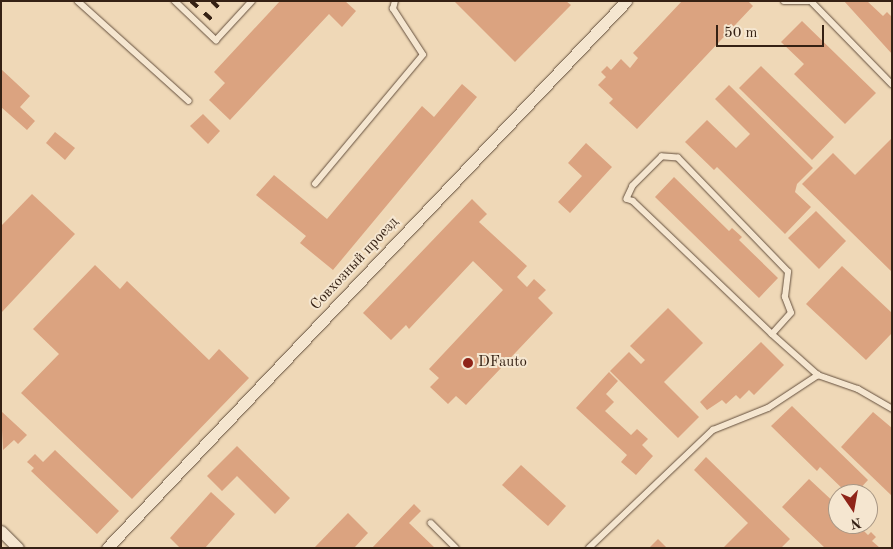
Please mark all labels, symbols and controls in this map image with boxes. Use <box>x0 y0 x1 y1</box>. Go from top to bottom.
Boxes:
scale bar <box>718 15 826 47</box>
text: 50 m <box>724 26 758 41</box>
street label: Совхозный проезд <box>307 214 403 314</box>
place label: DFauto <box>478 354 527 372</box>
marker: DFauto <box>462 357 474 369</box>
north arrow <box>828 484 878 534</box>
text: N <box>849 515 863 531</box>

